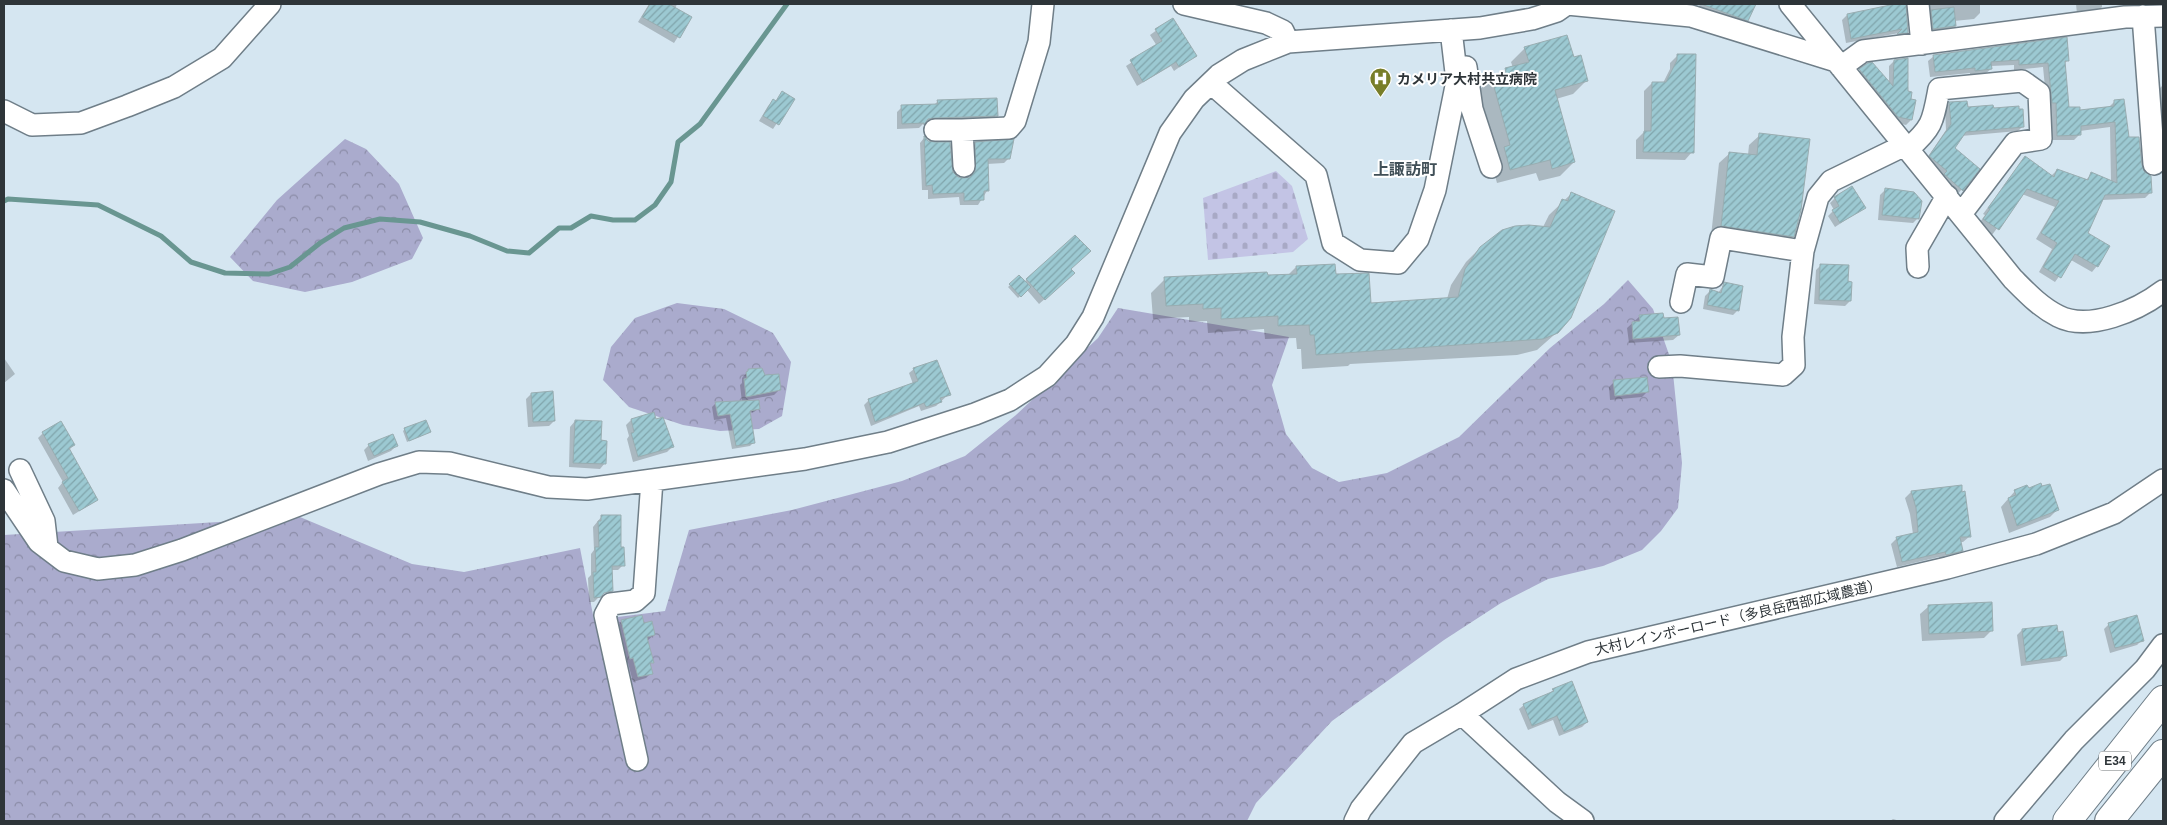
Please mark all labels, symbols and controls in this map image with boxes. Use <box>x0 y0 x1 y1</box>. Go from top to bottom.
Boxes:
hospital icon: カメリア大村共立病院 <box>1369 67 1393 98</box>
place label: カメリア大村共立病院 <box>1397 71 1537 87</box>
district label: 上諏訪町 <box>1373 161 1437 178</box>
street label: 大村レインボーロード（多良岳西部広域農道） <box>1593 576 1883 658</box>
road number: E34 <box>2099 751 2131 770</box>

